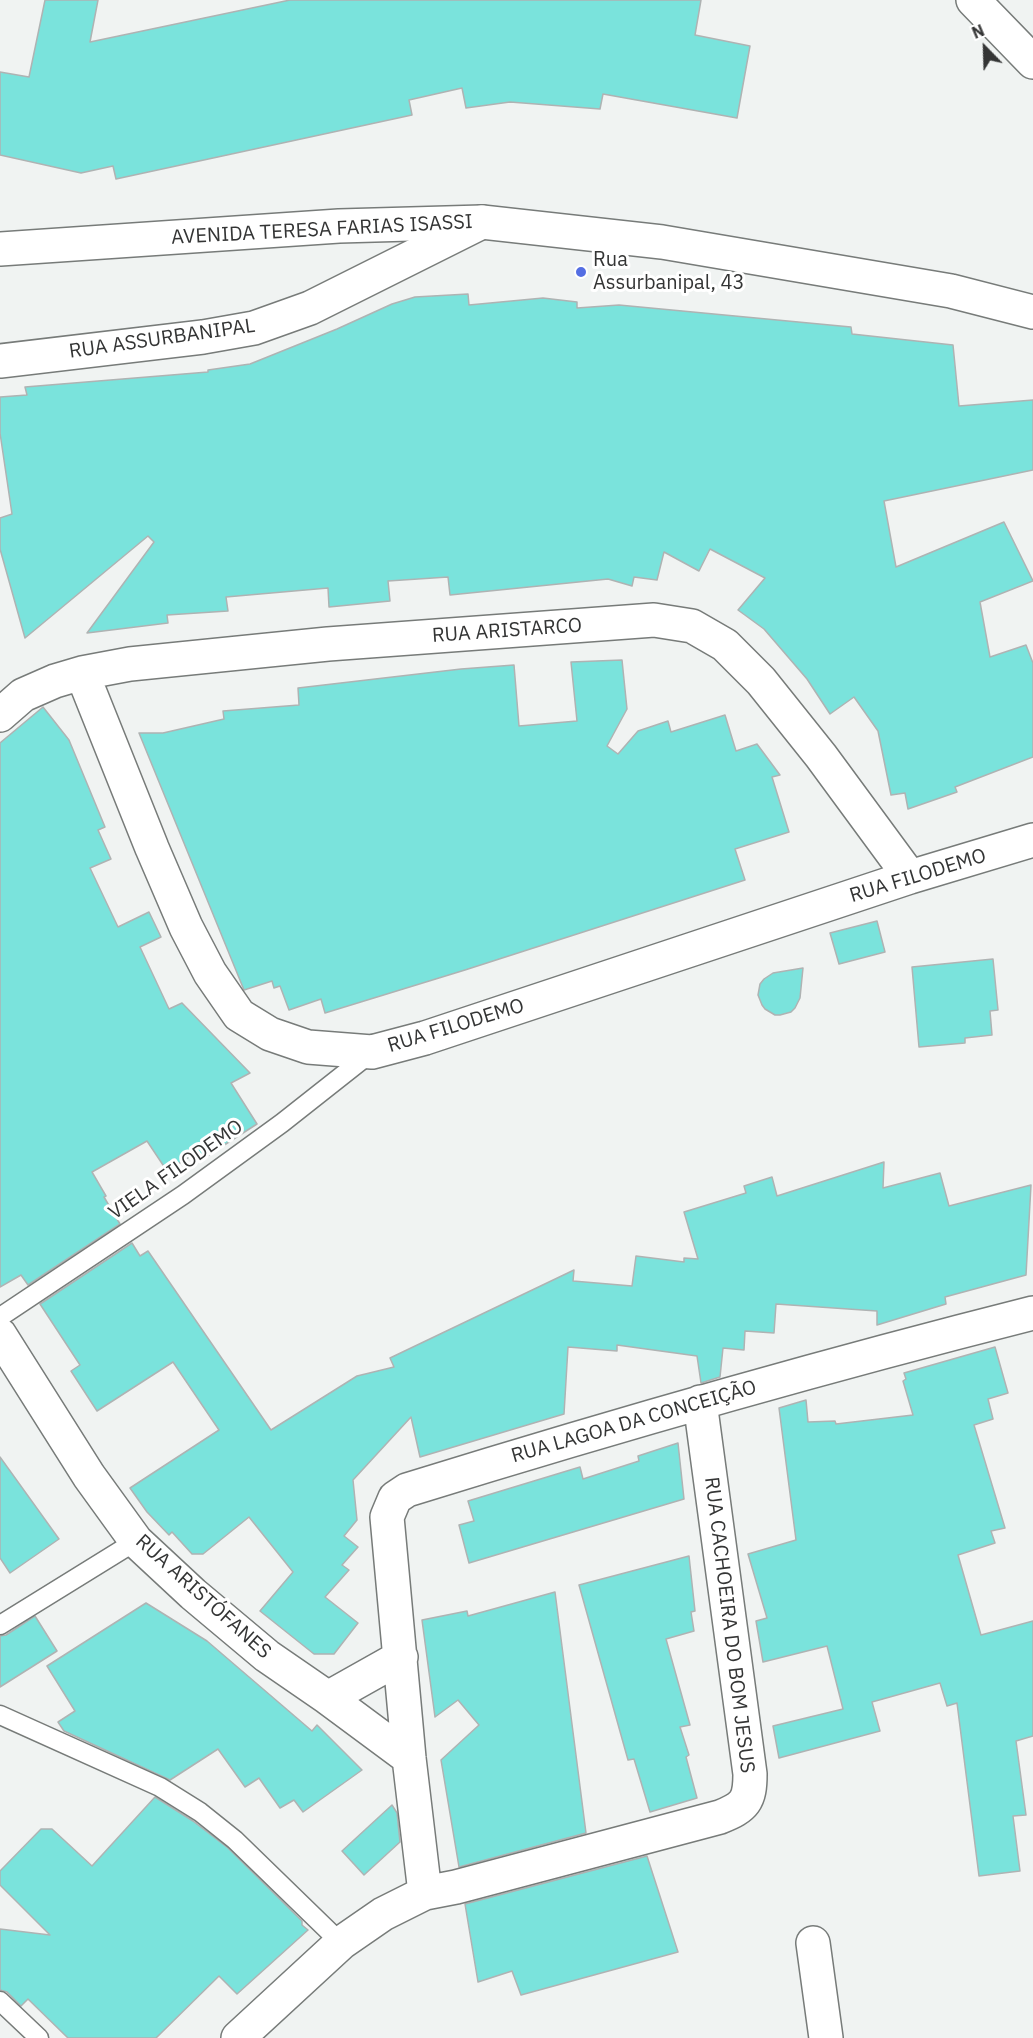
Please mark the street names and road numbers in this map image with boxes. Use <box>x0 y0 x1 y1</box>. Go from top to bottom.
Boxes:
street label: AVENIDA TERESA FARIAS ISASSI <box>171 210 473 250</box>
street label: RUA ASSURBANIPAL <box>67 314 257 364</box>
street label: RUA ARISTARCO <box>431 614 583 648</box>
street label: RUA FILODEMO <box>847 844 989 908</box>
street label: RUA FILODEMO <box>385 994 527 1058</box>
street label: VIELA FILODEMO <box>104 1115 248 1225</box>
street label: RUA LAGOA DA CONCEIÇÃO <box>509 1375 759 1469</box>
street label: RUA CACHOEIRA DO BOM JESUS <box>699 1476 759 1774</box>
street label: RUA ARISTÓFANES <box>130 1530 276 1664</box>

